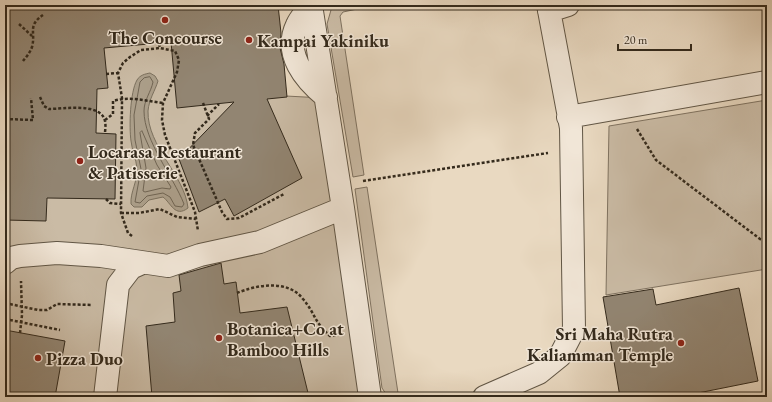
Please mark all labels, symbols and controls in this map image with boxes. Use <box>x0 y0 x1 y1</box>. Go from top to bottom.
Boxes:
marker: The Concourse <box>160 15 170 25</box>
place label: The Concourse <box>108 26 223 49</box>
scale bar <box>618 26 691 52</box>
place label: Kampai Yakiniku <box>257 29 389 52</box>
text: 20 m <box>624 32 648 48</box>
marker: Kampai Yakiniku <box>244 35 254 45</box>
place label: Locarasa Restaurant & Patisserie <box>88 140 241 184</box>
marker: Locarasa Restaurant & Patisserie <box>75 156 85 166</box>
place label: Botanica+Co at Bamboo Hills <box>227 317 344 361</box>
place label: Sri Maha Rutra Kaliamman Temple <box>527 322 673 366</box>
marker: Botanica+Co at Bamboo Hills <box>214 333 224 343</box>
marker: Sri Maha Rutra Kaliamman Temple <box>676 338 686 348</box>
place label: Pizza Duo <box>46 347 123 370</box>
marker: Pizza Duo <box>33 353 43 363</box>

